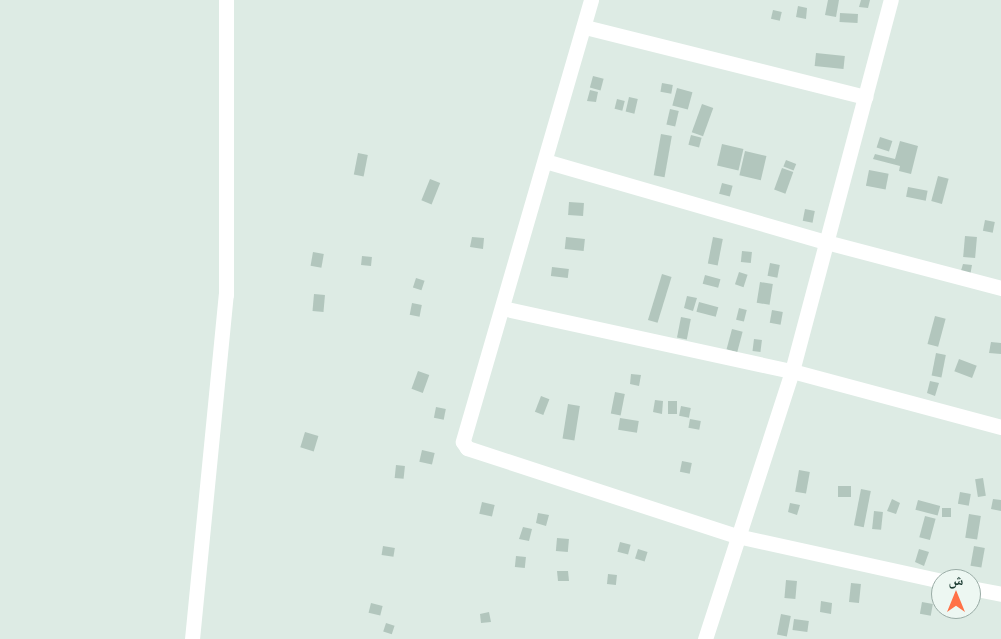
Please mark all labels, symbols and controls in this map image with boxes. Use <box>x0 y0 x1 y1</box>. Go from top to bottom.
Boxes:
north arrow <box>931 569 981 619</box>
text: ش <box>949 570 963 590</box>

